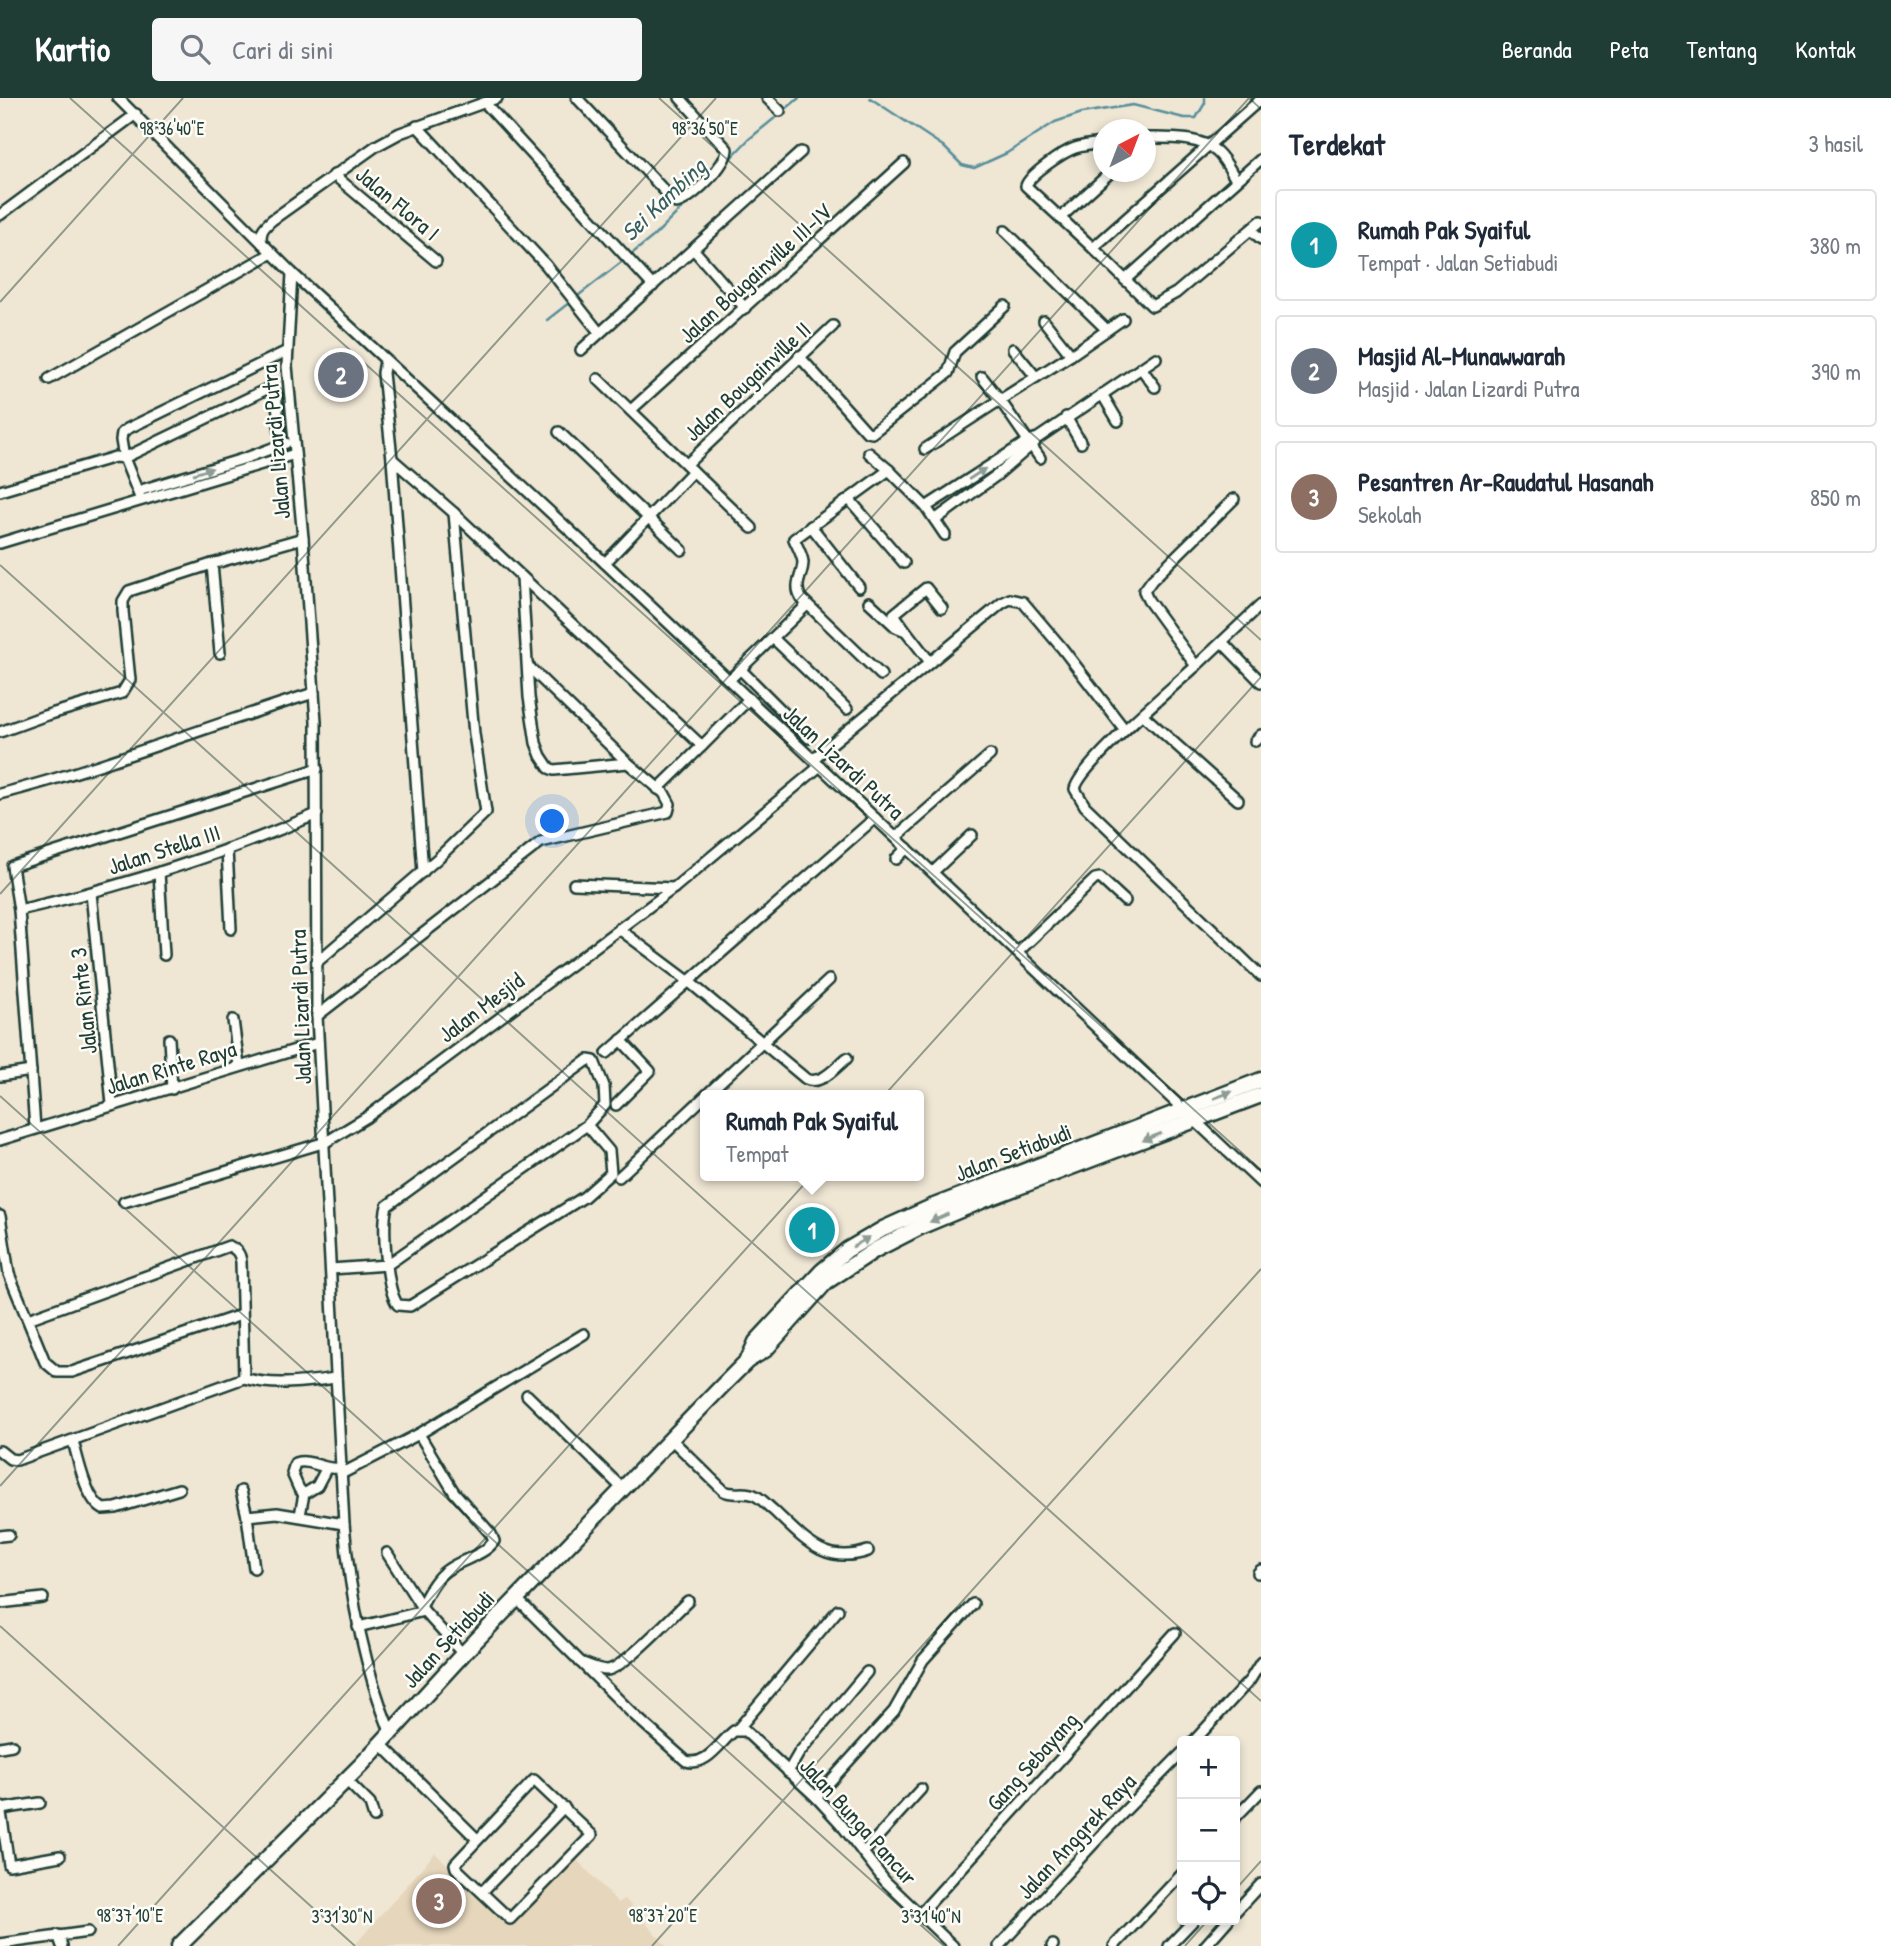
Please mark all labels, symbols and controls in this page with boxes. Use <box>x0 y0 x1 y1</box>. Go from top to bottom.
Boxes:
search box <box>152 18 642 81</box>
text: Kartio <box>35 27 110 71</box>
icon: search <box>176 30 214 68</box>
text: Cari di sini <box>232 32 334 67</box>
text: Beranda <box>1502 33 1572 65</box>
text: Peta <box>1610 33 1648 65</box>
text: Tentang <box>1686 33 1757 65</box>
text: Kontak <box>1795 33 1856 65</box>
text: 98°36'40"E <box>140 116 205 141</box>
text: 98°36'50"E <box>672 116 738 141</box>
north arrow <box>1093 119 1156 182</box>
text: Terdekat <box>1289 124 1385 164</box>
text: 3 hasil <box>1809 128 1863 159</box>
water label: Sei Kambing <box>614 150 714 248</box>
street label: Jalan Flora I <box>349 159 447 247</box>
street label: Jalan Bougainville III-IV <box>672 196 838 350</box>
text: Rumah Pak Syaiful <box>1358 212 1530 247</box>
text: 1 <box>1310 230 1318 261</box>
text: 380 m <box>1810 230 1861 261</box>
text: Tempat · Jalan Setiabudi <box>1358 247 1558 278</box>
street label: Jalan Bougainville II <box>677 314 817 448</box>
text: Masjid Al-Munawwarah <box>1358 338 1565 373</box>
pin: 2 <box>318 349 364 401</box>
text: 2 <box>1309 356 1319 387</box>
text: 390 m <box>1811 356 1861 387</box>
street label: Jalan Lizardi Putra <box>253 363 297 521</box>
text: Masjid · Jalan Lizardi Putra <box>1358 373 1580 404</box>
text: Pesantren Ar-Raudatul Hasanah <box>1358 464 1653 499</box>
one-way arrow <box>193 466 214 476</box>
one-way arrow <box>968 468 987 481</box>
text: 3 <box>1309 482 1319 513</box>
text: 850 m <box>1810 482 1861 513</box>
text: Sekolah <box>1358 499 1421 530</box>
street label: Jalan Lizardi Putra <box>777 698 911 826</box>
your location <box>535 804 569 838</box>
street label: Jalan Stella III <box>104 816 224 882</box>
street label: Jalan Lizardi Putra <box>282 929 318 1085</box>
street label: Jalan Rinte 3 <box>62 946 104 1056</box>
street label: Jalan Mesjid <box>432 965 530 1049</box>
street label: Jalan Rinte Raya <box>102 1032 240 1102</box>
one-way arrow <box>1212 1089 1233 1100</box>
popup <box>700 1090 924 1181</box>
text: Rumah Pak Syaiful <box>726 1103 898 1138</box>
street label: Jalan Setiabudi <box>950 1116 1076 1188</box>
one-way arrow <box>1141 1131 1162 1142</box>
text: Tempat <box>726 1138 788 1169</box>
pin: 1 <box>789 1204 835 1256</box>
one-way arrow <box>928 1213 949 1224</box>
one-way arrow <box>851 1236 870 1248</box>
street label: Jalan Setiabudi <box>395 1583 501 1695</box>
street label: Gang Sebayang <box>979 1705 1085 1817</box>
map controls <box>1177 1736 1240 1925</box>
button: + <box>1177 1736 1240 1799</box>
street label: Jalan Bunga Pancur <box>793 1751 925 1892</box>
street label: Jalan Anggrek Raya <box>1010 1766 1142 1906</box>
button: − <box>1177 1799 1240 1862</box>
button: locate <box>1177 1862 1240 1925</box>
pin: 3 <box>416 1875 462 1927</box>
text: 98°37'10"E <box>97 1903 163 1928</box>
text: 98°37'20"E <box>629 1903 697 1928</box>
text: 3°31'30"N <box>312 1904 372 1929</box>
text: 3°31'40"N <box>901 1904 961 1929</box>

